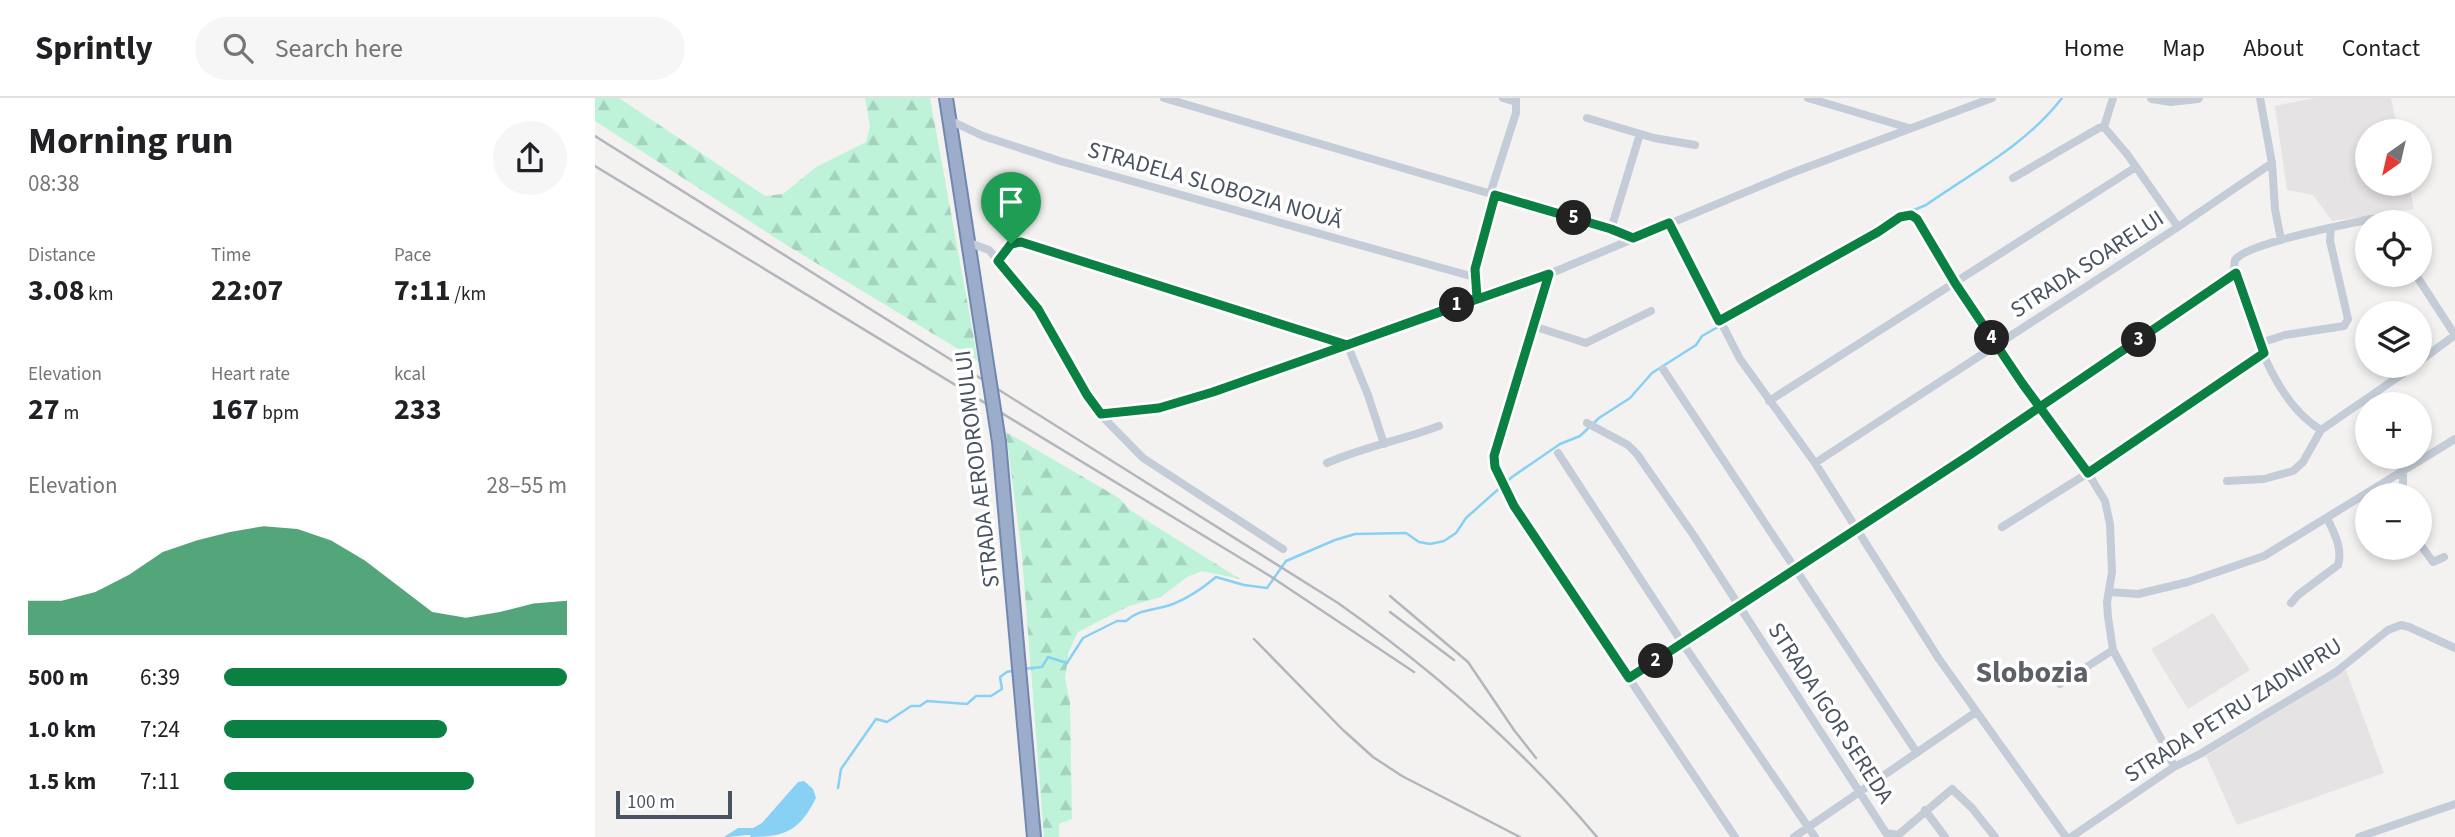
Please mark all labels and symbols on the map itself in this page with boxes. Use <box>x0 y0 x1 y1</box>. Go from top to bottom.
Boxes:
north arrow <box>2355 119 2433 196</box>
street label: STRADELA SLOBOZIA NOUĂ <box>1084 133 1347 237</box>
pin <box>981 172 1041 244</box>
pin: 5 <box>1557 200 1591 236</box>
street label: STRADA SOARELUI <box>2004 202 2170 326</box>
pin: 1 <box>1439 288 1475 322</box>
pin: 4 <box>1975 320 2009 356</box>
pin: 3 <box>2121 322 2157 358</box>
street label: STRADA AERODROMULUI <box>946 348 1008 590</box>
street label: STRADA IGOR SEREDA <box>1760 616 1902 810</box>
street label: STRADA PETRU ZADNIPRU <box>2118 629 2348 791</box>
pin: 2 <box>1639 644 1673 678</box>
district label: Slobozia <box>1975 651 2089 694</box>
scale bar <box>616 788 731 820</box>

